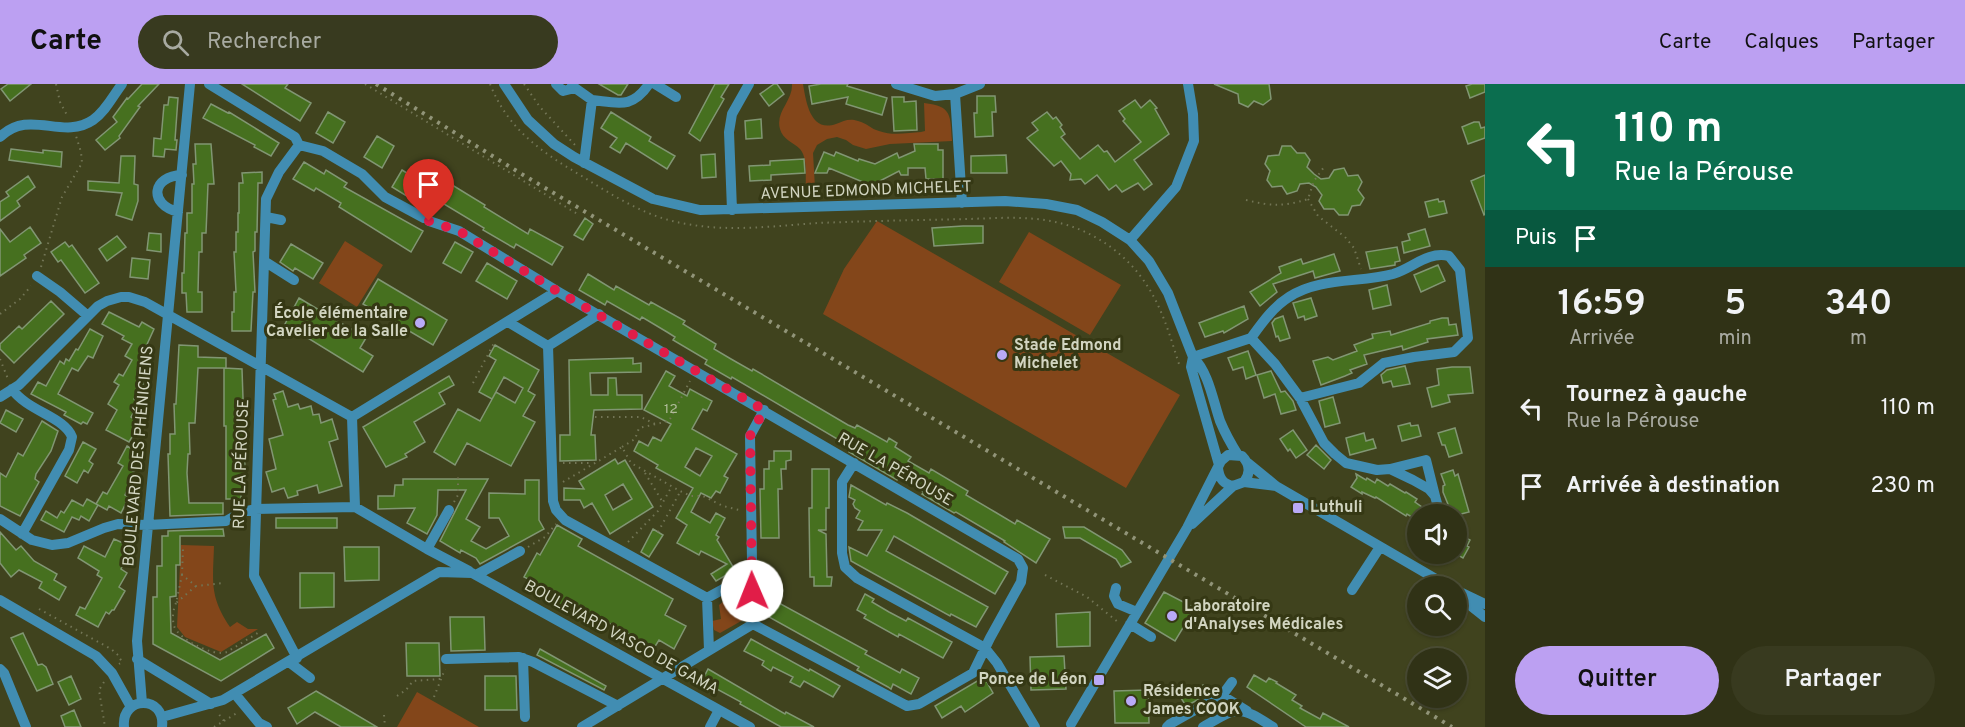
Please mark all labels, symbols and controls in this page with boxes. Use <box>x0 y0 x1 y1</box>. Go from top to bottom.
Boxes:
search box <box>138 15 558 69</box>
text: Carte <box>30 24 102 60</box>
icon: search <box>159 26 192 59</box>
text: Rechercher <box>207 29 321 56</box>
text: Carte <box>1659 29 1711 56</box>
text: Calques <box>1744 29 1819 56</box>
text: Partager <box>1852 29 1935 56</box>
text: 110 m <box>1614 104 1723 157</box>
icon: left <box>1515 108 1593 186</box>
text: Rue la Pérouse <box>1614 156 1794 190</box>
pin <box>403 159 454 221</box>
icon: arrive <box>412 168 445 201</box>
street label: AVENUE EDMOND MICHELET <box>760 177 972 205</box>
icon: arrive <box>1569 222 1602 255</box>
text: Puis <box>1515 225 1557 252</box>
text: 16:59 <box>1558 282 1646 328</box>
text: 5 <box>1724 282 1746 328</box>
text: 340 <box>1824 282 1892 328</box>
place label: École élémentaire Cavelier de la Salle <box>266 302 408 342</box>
marker: École élémentaire Cavelier de la Salle <box>413 316 427 330</box>
text: Arrivée <box>1569 326 1635 352</box>
text: min <box>1719 326 1752 352</box>
text: m <box>1850 326 1867 352</box>
place label: Stade Edmond Michelet <box>1014 336 1121 374</box>
street label: BOULEVARD DES PHÉNICIENS <box>117 345 159 567</box>
marker: Stade Edmond Michelet <box>995 348 1009 362</box>
text: Tournez à gauche <box>1566 382 1747 409</box>
icon: left <box>1515 392 1548 425</box>
text: 110 m <box>1881 395 1935 422</box>
street label: RUE LA PÉROUSE <box>228 399 254 529</box>
house number: 12 <box>664 401 678 418</box>
text: Rue la Pérouse <box>1566 409 1699 435</box>
street label: RUE LA PÉROUSE <box>834 427 957 511</box>
icon: arrive <box>1515 470 1548 503</box>
text: Arrivée à destination <box>1566 473 1780 500</box>
text: 230 m <box>1871 473 1935 500</box>
place label: Luthuli <box>1310 498 1363 518</box>
marker: Luthuli <box>1291 501 1305 515</box>
map controls <box>1407 504 1467 708</box>
button: sound <box>1407 504 1467 564</box>
position arrow <box>720 559 784 623</box>
street label: BOULEVARD VASCO DE GAMA <box>520 576 722 700</box>
button: search <box>1407 576 1467 636</box>
place label: Laboratoire d'Analyses Médicales <box>1184 597 1343 635</box>
marker: Laboratoire d'Analyses Médicales <box>1165 609 1179 623</box>
button: Quitter <box>1515 646 1719 715</box>
button: Partager <box>1731 646 1935 715</box>
button: layers <box>1407 648 1467 708</box>
place label: Ponce de Léon <box>978 670 1087 690</box>
marker: Ponce de Léon <box>1092 673 1106 687</box>
place label: Résidence James COOK <box>1143 682 1240 720</box>
marker: Résidence James COOK <box>1124 694 1138 708</box>

